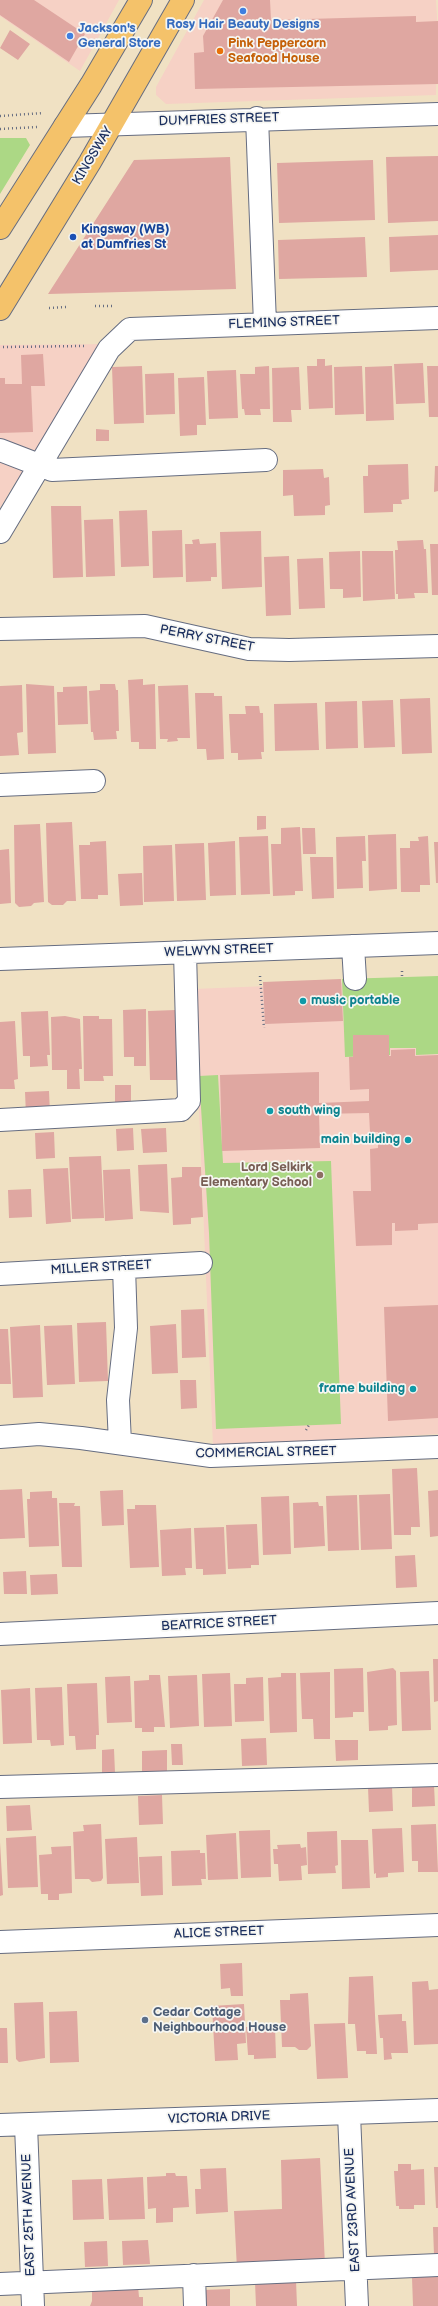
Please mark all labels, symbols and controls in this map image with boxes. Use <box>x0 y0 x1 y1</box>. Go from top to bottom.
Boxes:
marker: Rosy Hair Beauty Designs <box>238 6 248 16</box>
place label: Rosy Hair Beauty Designs <box>166 17 320 33</box>
place label: Jackson's General Store <box>78 21 161 52</box>
marker: Jackson's General Store <box>65 31 75 41</box>
place label: Pink Peppercorn Seafood House <box>228 36 326 67</box>
marker: Pink Peppercorn Seafood House <box>215 46 225 56</box>
street label: DUMFRIES STREET <box>158 110 280 130</box>
street label: KINGSWAY <box>70 124 116 188</box>
place label: Kingsway (WB) at Dumfries St <box>81 222 169 253</box>
marker: Kingsway (WB) at Dumfries St <box>68 232 78 242</box>
street label: FLEMING STREET <box>228 313 340 333</box>
street label: PERRY STREET <box>158 622 256 656</box>
street label: WELWYN STREET <box>164 941 274 961</box>
place label: music portable <box>311 993 400 1009</box>
marker: music portable <box>298 996 308 1006</box>
place label: south wing <box>278 1103 340 1119</box>
marker: south wing <box>265 1106 275 1116</box>
place label: main building <box>321 1132 400 1148</box>
marker: main building <box>403 1135 413 1145</box>
place label: Lord Selkirk Elementary School <box>200 1160 312 1191</box>
marker: Lord Selkirk Elementary School <box>315 1170 325 1180</box>
street label: MILLER STREET <box>50 1258 152 1278</box>
place label: frame building <box>319 1381 405 1397</box>
marker: frame building <box>408 1384 418 1394</box>
street label: COMMERCIAL STREET <box>195 1444 337 1462</box>
street label: BEATRICE STREET <box>161 1613 277 1635</box>
street label: ALICE STREET <box>174 1924 264 1942</box>
place label: Cedar Cottage Neighbourhood House <box>153 2005 286 2036</box>
marker: Cedar Cottage Neighbourhood House <box>140 2015 150 2025</box>
street label: VICTORIA DRIVE <box>168 2108 270 2128</box>
street label: EAST 23RD AVENUE <box>342 2147 364 2273</box>
street label: EAST 25TH AVENUE <box>19 2153 39 2277</box>

